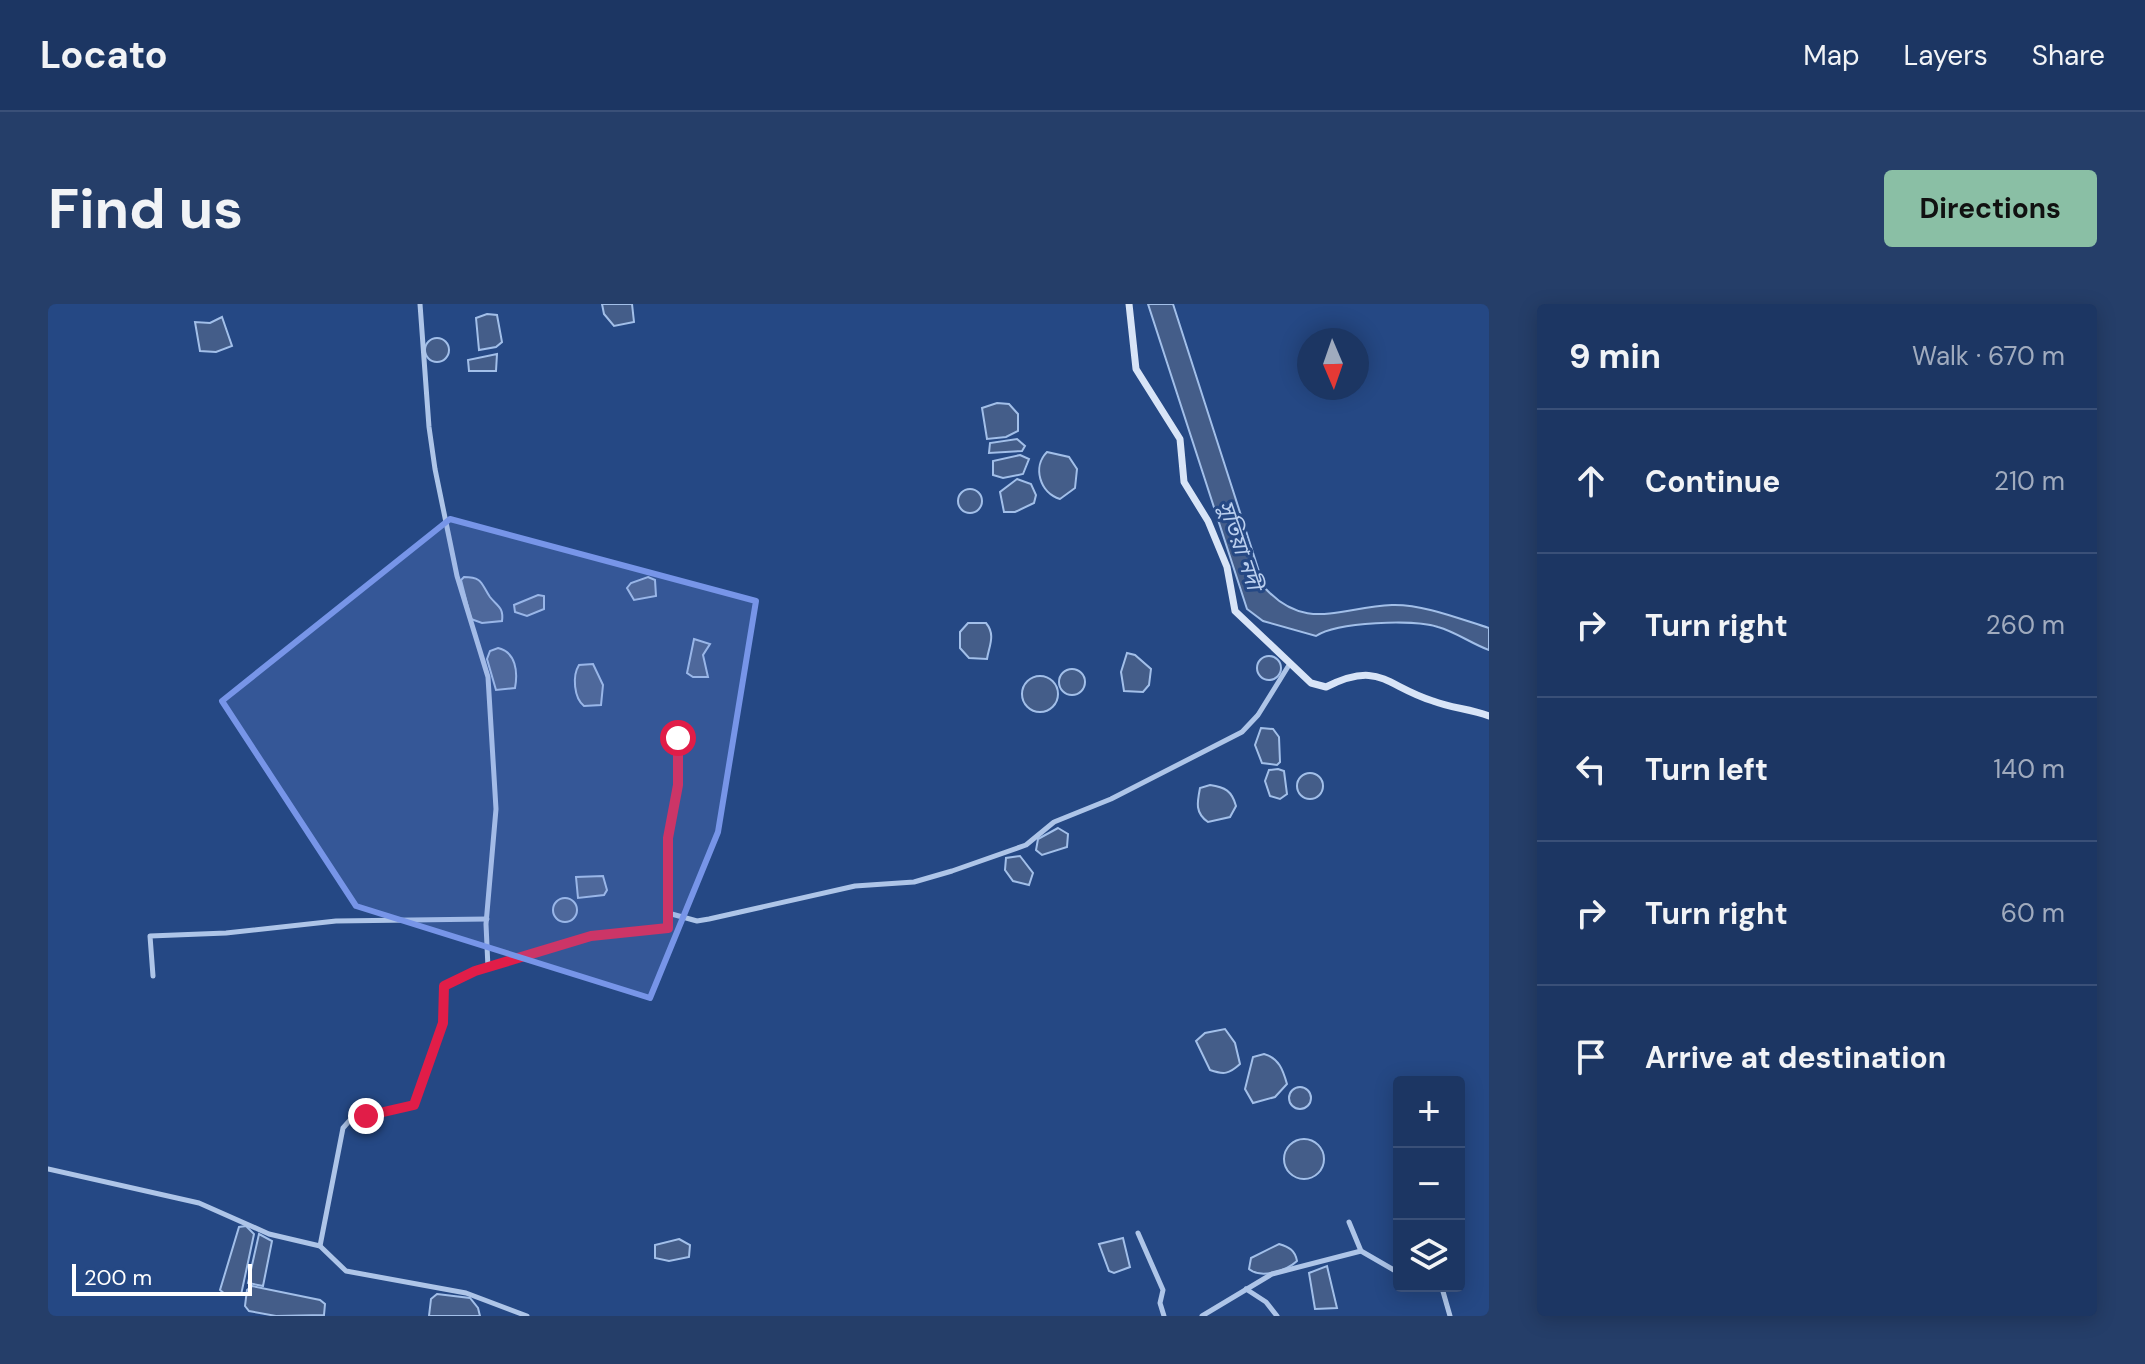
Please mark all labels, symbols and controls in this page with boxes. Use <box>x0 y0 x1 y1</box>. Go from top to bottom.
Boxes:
text: Locato <box>40 30 168 80</box>
text: Map <box>1803 37 1860 74</box>
text: Layers <box>1904 37 1988 74</box>
text: Share <box>2032 37 2105 74</box>
button: Directions <box>1884 170 2097 247</box>
text: Find us <box>48 172 243 245</box>
north arrow <box>1297 328 1369 400</box>
text: 9 min <box>1569 334 1661 379</box>
text: Walk · 670 m <box>1912 339 2065 373</box>
icon: ahead <box>1569 459 1613 503</box>
text: Continue <box>1645 462 1780 501</box>
text: 210 m <box>1994 464 2065 498</box>
water label: সুতিয়া নদী <box>1211 497 1270 597</box>
icon: right <box>1569 603 1613 647</box>
text: Turn right <box>1645 606 1788 645</box>
text: 260 m <box>1986 608 2065 642</box>
route start <box>660 720 696 756</box>
icon: left <box>1569 747 1613 791</box>
text: Turn left <box>1645 750 1768 789</box>
text: 140 m <box>1993 752 2065 786</box>
icon: right <box>1569 891 1613 935</box>
text: Turn right <box>1645 894 1788 933</box>
text: 60 m <box>2001 896 2065 930</box>
icon: arrive <box>1569 1035 1613 1079</box>
text: Arrive at destination <box>1645 1038 1946 1077</box>
map controls <box>1393 1076 1465 1292</box>
button: + <box>1393 1076 1465 1148</box>
route end <box>348 1098 384 1134</box>
button: − <box>1393 1148 1465 1220</box>
button: layers <box>1393 1220 1465 1292</box>
scale bar <box>72 1260 252 1296</box>
text: 200 m <box>84 1263 152 1292</box>

